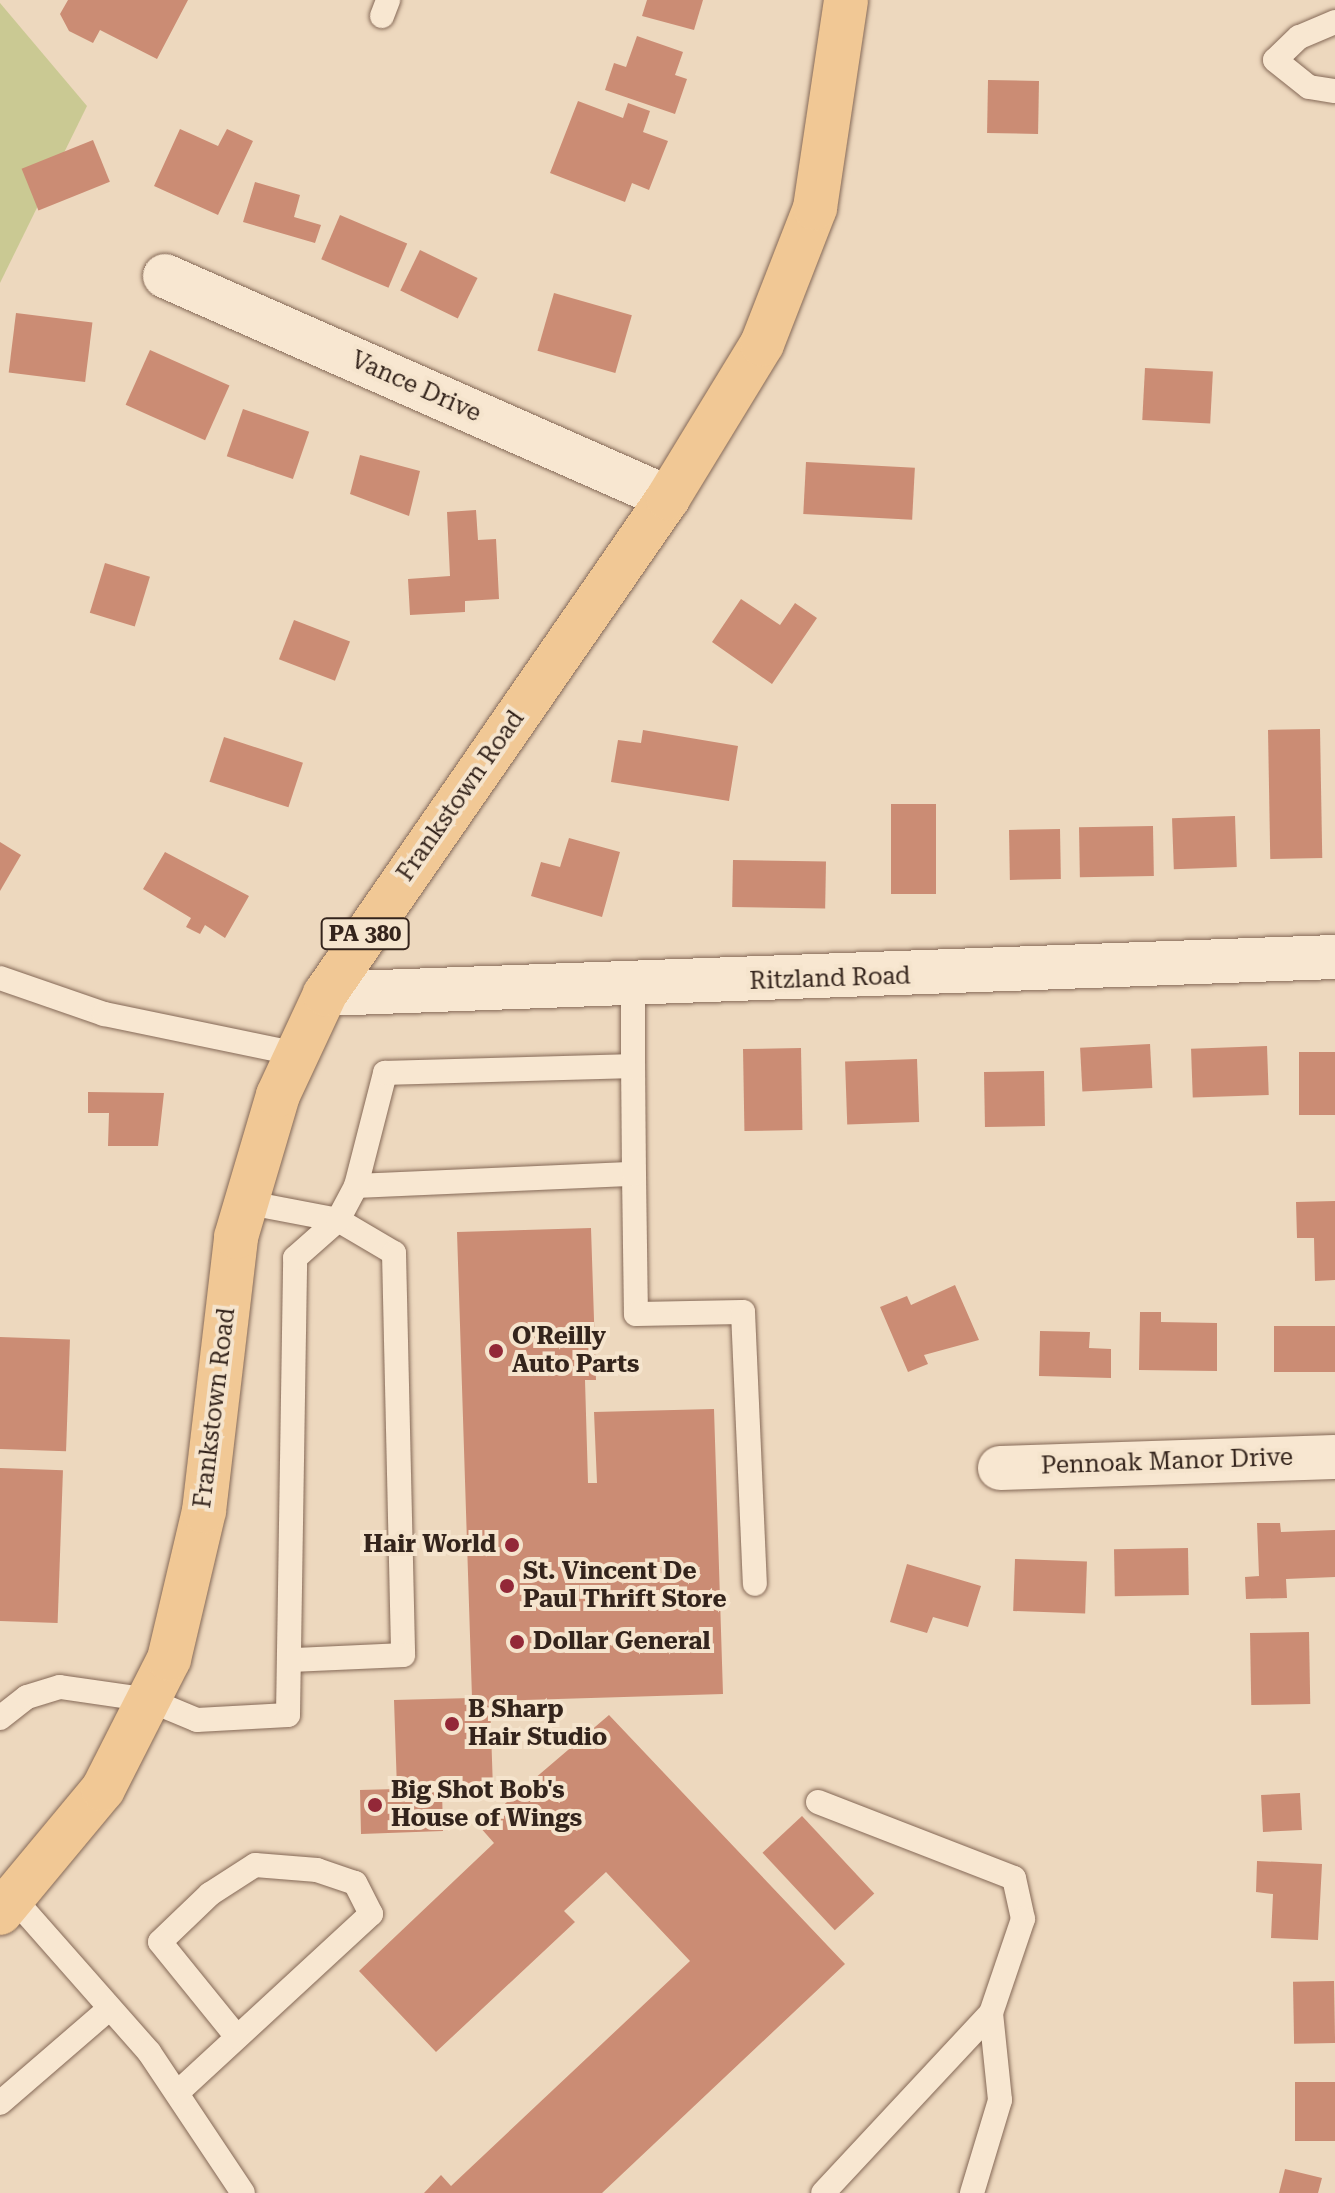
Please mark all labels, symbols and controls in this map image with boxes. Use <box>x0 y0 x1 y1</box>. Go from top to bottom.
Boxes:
street label: Vance Drive <box>347 346 485 428</box>
street label: Frankstown Road <box>391 705 531 887</box>
road number: PA 380 <box>319 916 411 952</box>
street label: Ritzland Road <box>749 962 911 996</box>
street label: Frankstown Road <box>188 1306 242 1510</box>
place label: O'Reilly Auto Parts <box>512 1323 639 1379</box>
marker: O'Reilly Auto Parts <box>487 1342 505 1360</box>
street label: Pennoak Manor Drive <box>1040 1443 1294 1481</box>
place label: Hair World <box>363 1531 496 1559</box>
marker: Hair World <box>503 1536 521 1554</box>
place label: St. Vincent De Paul Thrift Store <box>523 1558 727 1614</box>
marker: St. Vincent De Paul Thrift Store <box>498 1577 516 1595</box>
place label: Dollar General <box>533 1628 710 1656</box>
marker: Dollar General <box>508 1633 526 1651</box>
place label: B Sharp Hair Studio <box>468 1696 607 1752</box>
marker: B Sharp Hair Studio <box>443 1715 461 1733</box>
place label: Big Shot Bob's House of Wings <box>391 1777 582 1833</box>
marker: Big Shot Bob's House of Wings <box>366 1796 384 1814</box>

